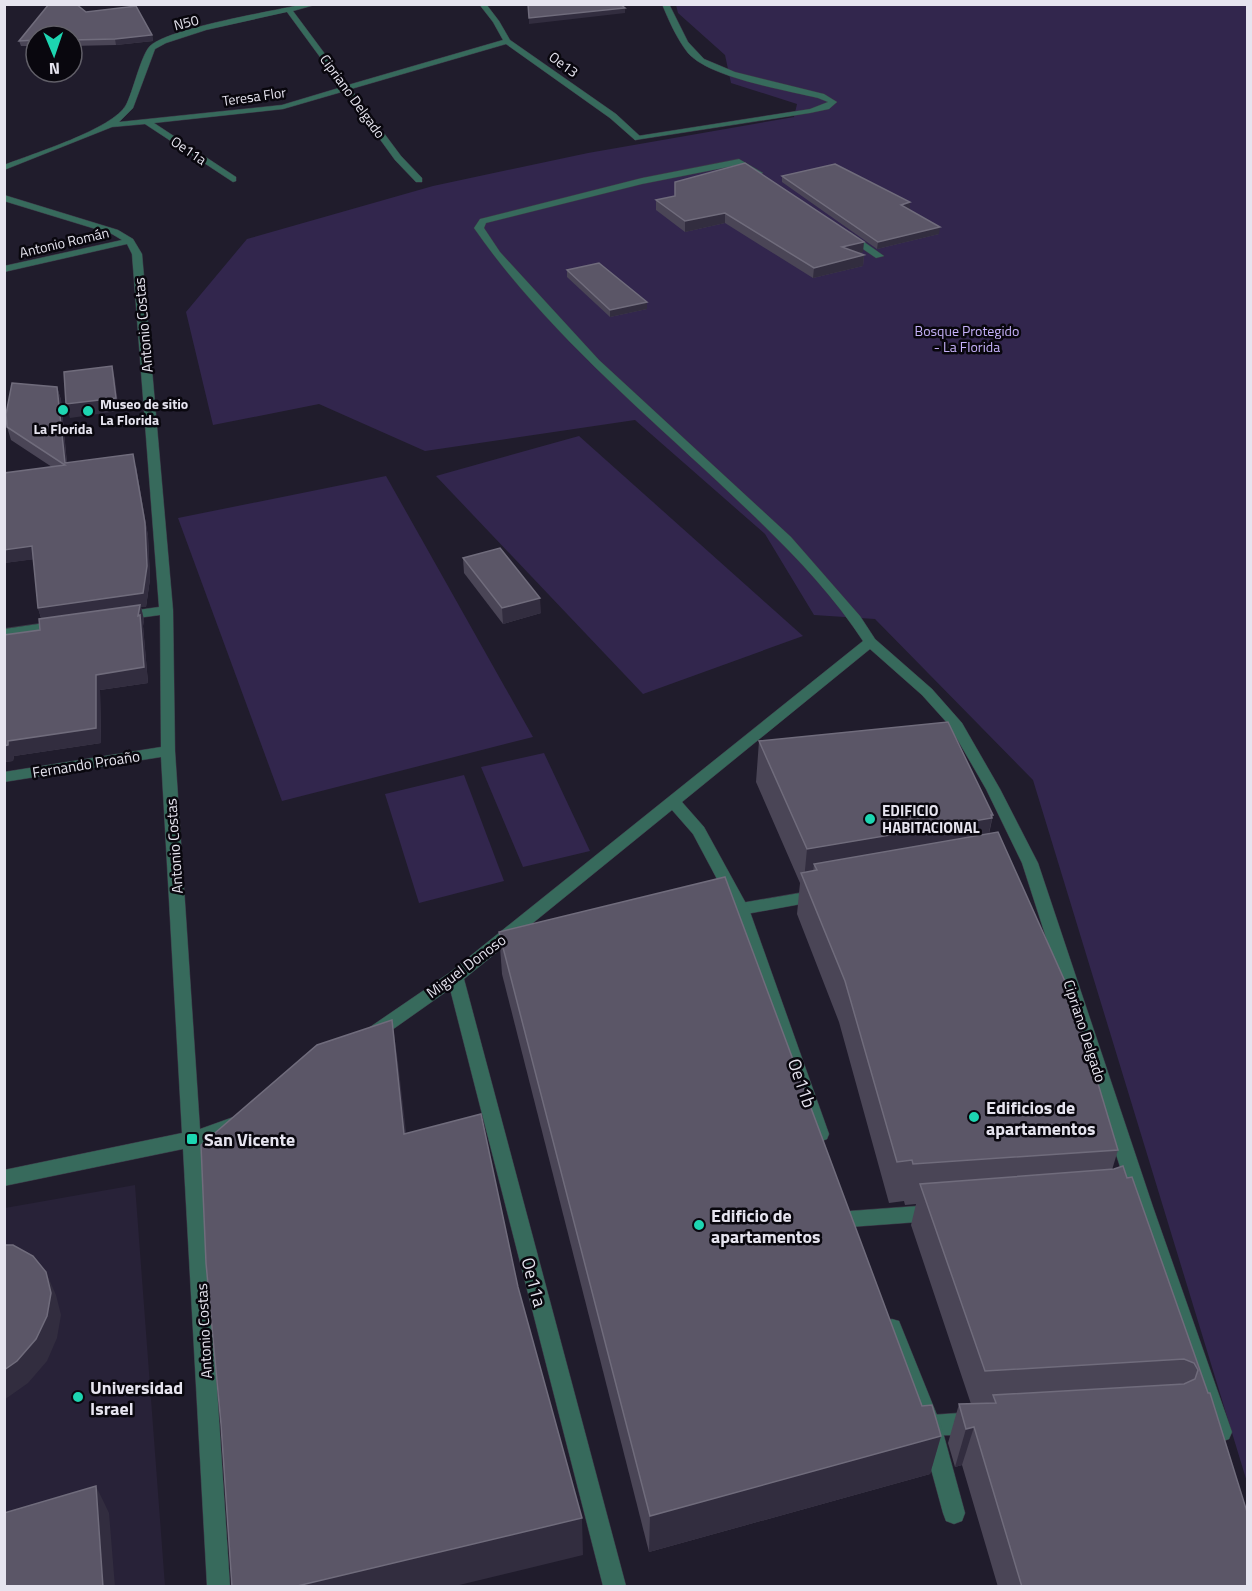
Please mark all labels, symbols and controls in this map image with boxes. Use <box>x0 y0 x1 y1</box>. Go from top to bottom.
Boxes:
street label: N50 <box>171 9 201 35</box>
north arrow <box>24 24 84 84</box>
street label: Oe13 <box>545 46 583 82</box>
street label: Cipriano Delgado <box>315 50 391 142</box>
text: N <box>49 57 60 81</box>
street label: Teresa Flor <box>221 81 287 111</box>
street label: Oe11a <box>167 130 211 170</box>
street label: Antonio Román <box>17 221 111 263</box>
street label: Antonio Costas <box>127 276 159 374</box>
park label: Bosque Protegido - La Florida <box>915 320 1019 357</box>
place label: Museo de sitio La Florida <box>100 393 188 430</box>
marker: La Florida <box>56 403 70 417</box>
marker: Museo de sitio La Florida <box>81 404 95 418</box>
place label: La Florida <box>33 418 93 439</box>
street label: Fernando Proaño <box>31 744 141 784</box>
street label: Antonio Costas <box>159 798 189 894</box>
place label: EDIFICIO HABITACIONAL <box>882 799 980 839</box>
marker: EDIFICIO HABITACIONAL <box>863 812 877 826</box>
street label: Miguel Donoso <box>421 928 511 1004</box>
street label: Cipriano Delgado <box>1058 977 1112 1085</box>
street label: Oe11b <box>781 1055 823 1111</box>
place label: Edificios de apartamentos <box>986 1094 1096 1142</box>
marker: Edificios de apartamentos <box>967 1110 981 1124</box>
place label: San Vicente <box>204 1126 295 1153</box>
marker: San Vicente <box>185 1132 199 1146</box>
place label: Edificio de apartamentos <box>711 1202 821 1250</box>
marker: Edificio de apartamentos <box>692 1218 706 1232</box>
street label: Oe11a <box>514 1254 554 1310</box>
street label: Antonio Costas <box>190 1283 218 1379</box>
place label: Universidad Israel <box>90 1374 183 1422</box>
marker: Universidad Israel <box>71 1390 85 1404</box>

